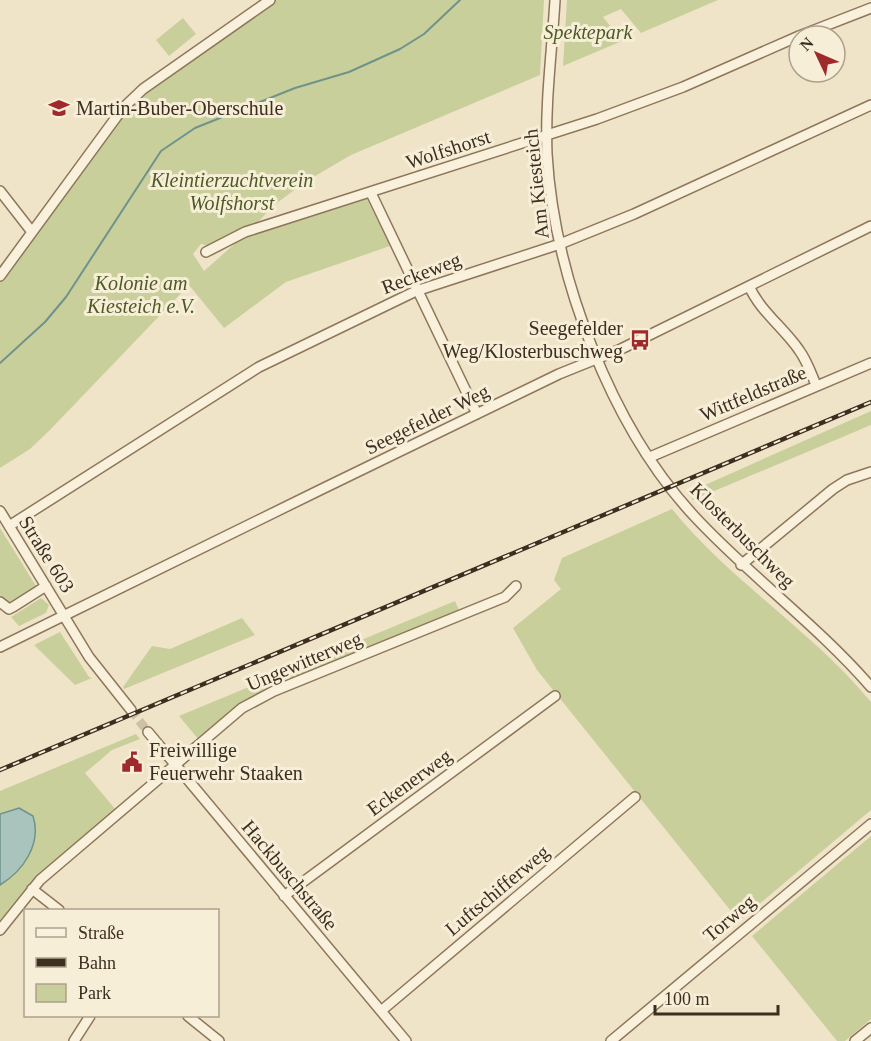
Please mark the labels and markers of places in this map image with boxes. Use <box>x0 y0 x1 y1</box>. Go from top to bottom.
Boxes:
school or university icon: Martin-Buber-Oberschule <box>47 96 71 120</box>
place label: Martin-Buber-Oberschule <box>76 97 283 119</box>
place label: Seegefelder Weg/Klosterbuschweg <box>442 317 623 363</box>
bus stop icon: Seegefelder Weg/Klosterbuschweg <box>628 328 652 352</box>
place label: Freiwillige Feuerwehr Staaken <box>149 739 303 784</box>
public building icon: Freiwillige Feuerwehr Staaken <box>120 750 144 774</box>

